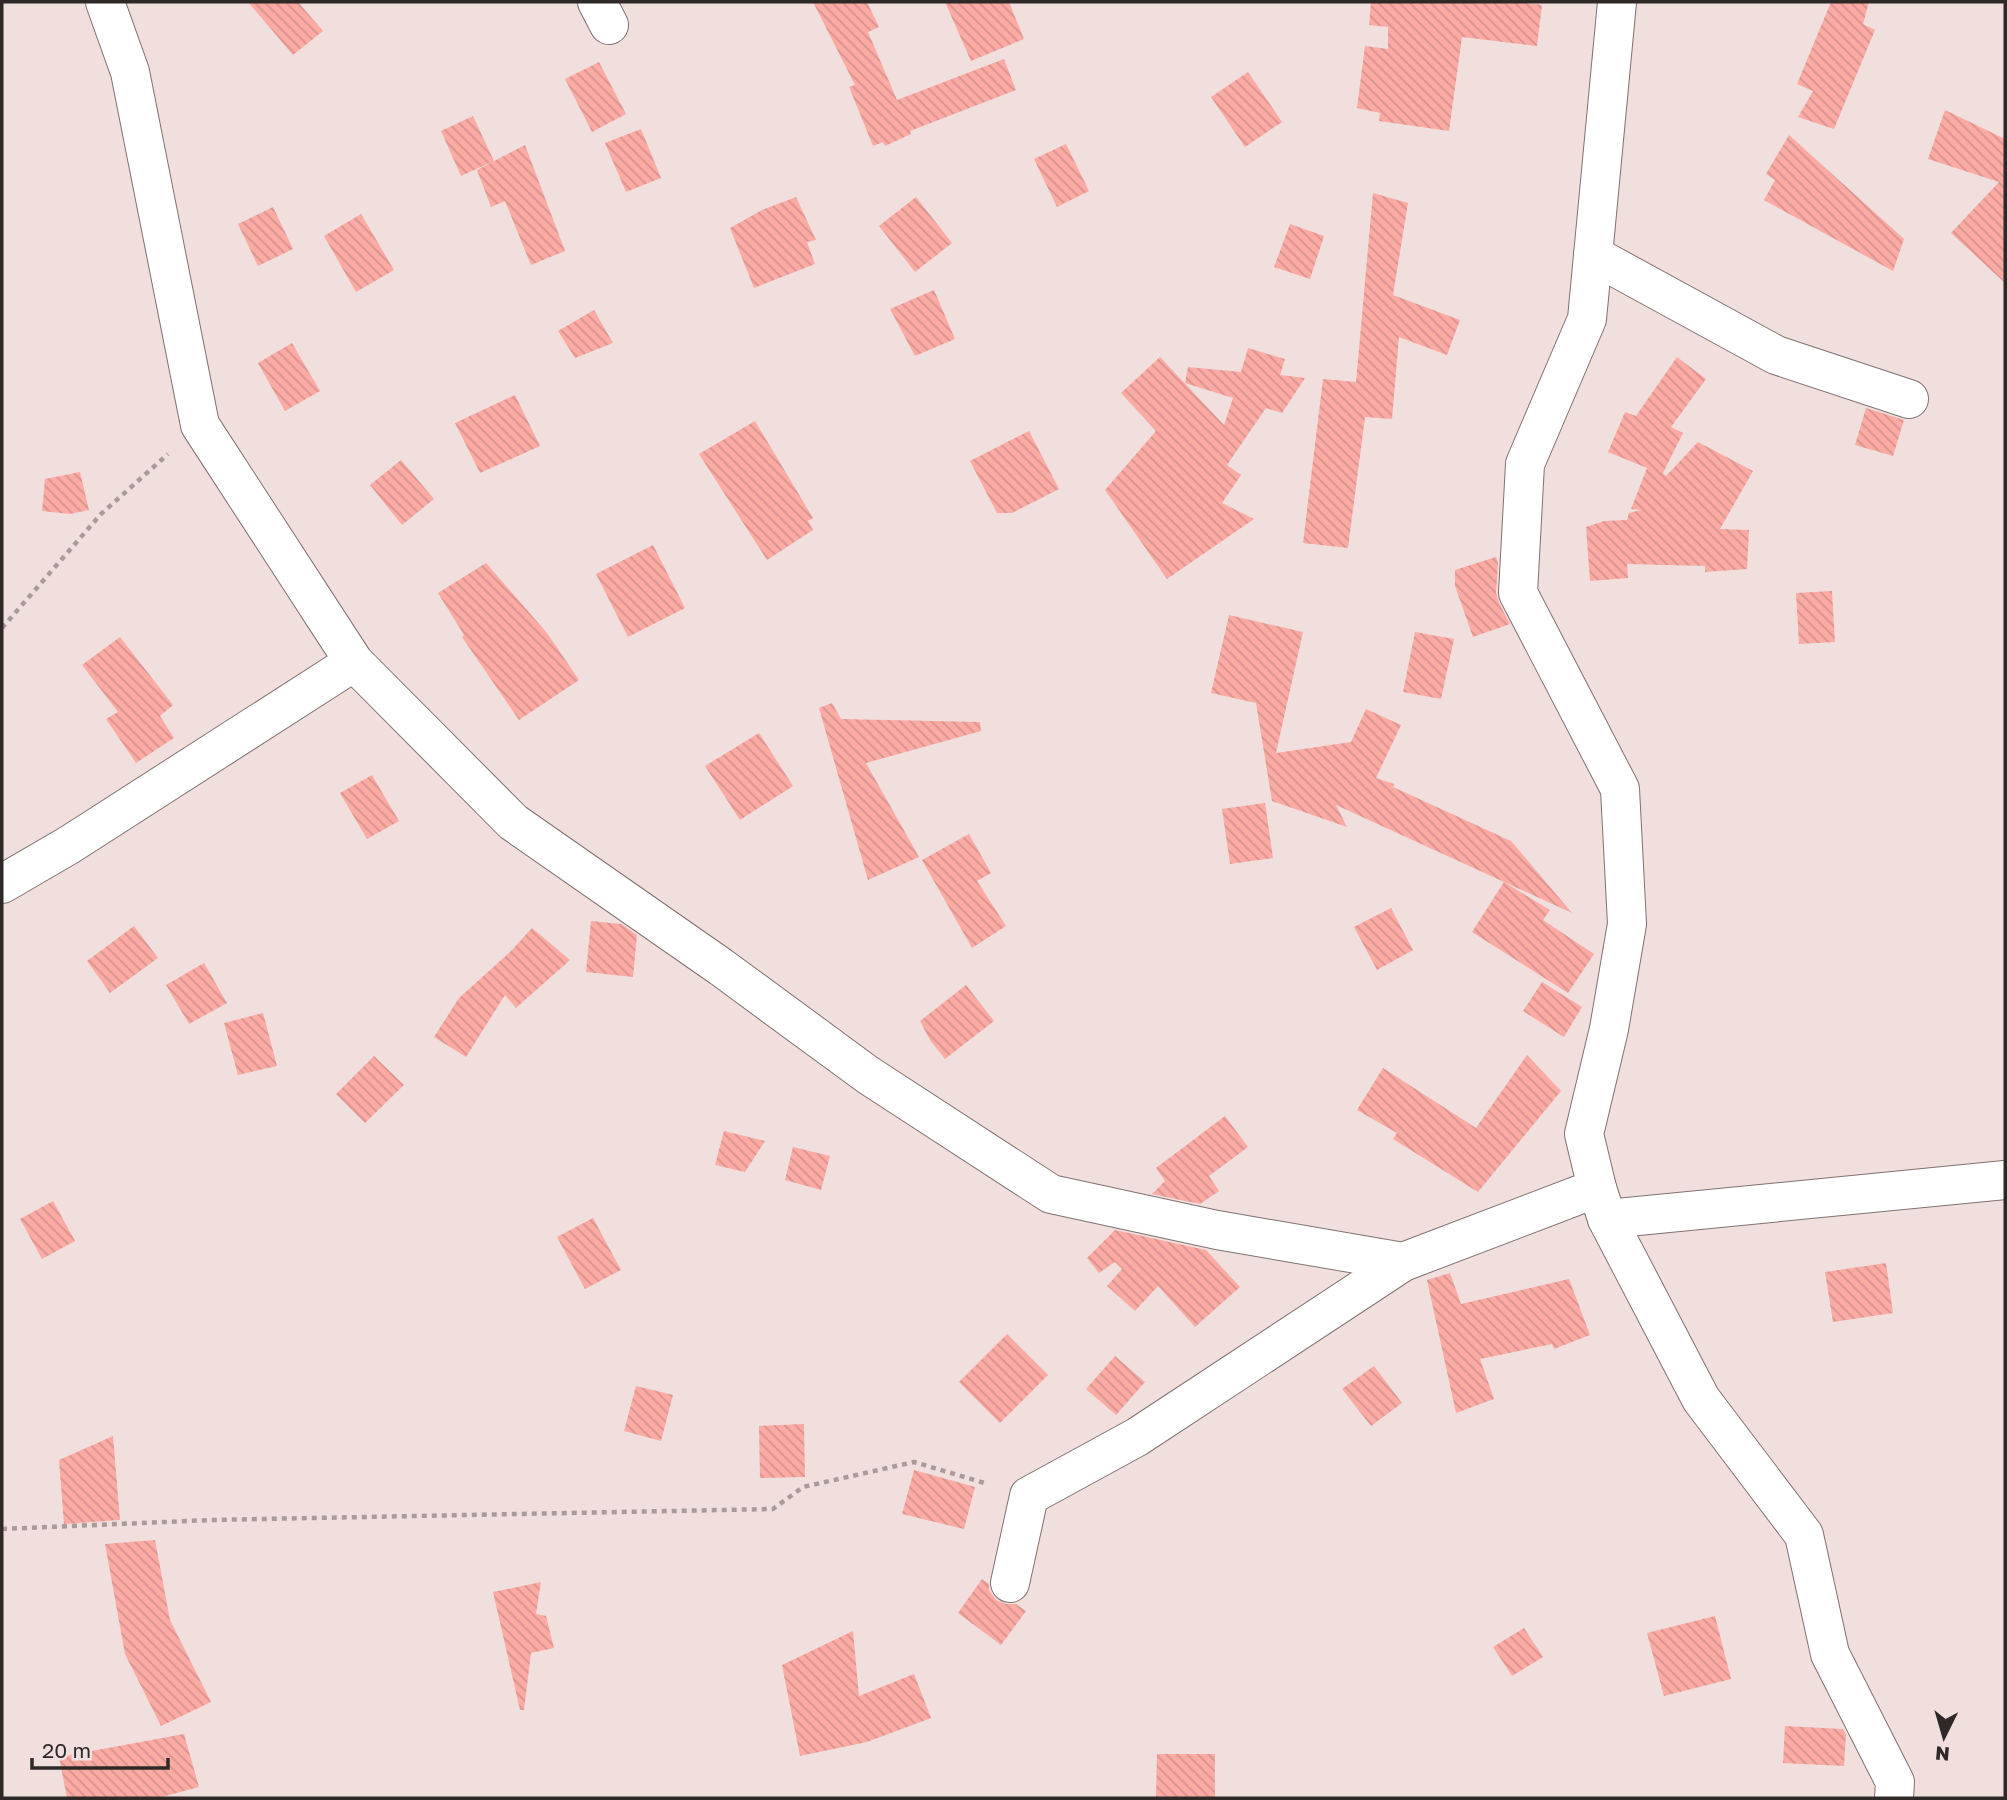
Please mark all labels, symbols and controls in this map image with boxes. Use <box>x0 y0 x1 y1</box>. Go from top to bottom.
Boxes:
north arrow <box>1909 1702 1979 1772</box>
scale bar <box>32 1727 168 1771</box>
text: 20 m <box>42 1737 91 1763</box>
text: N <box>1934 1742 1951 1767</box>

